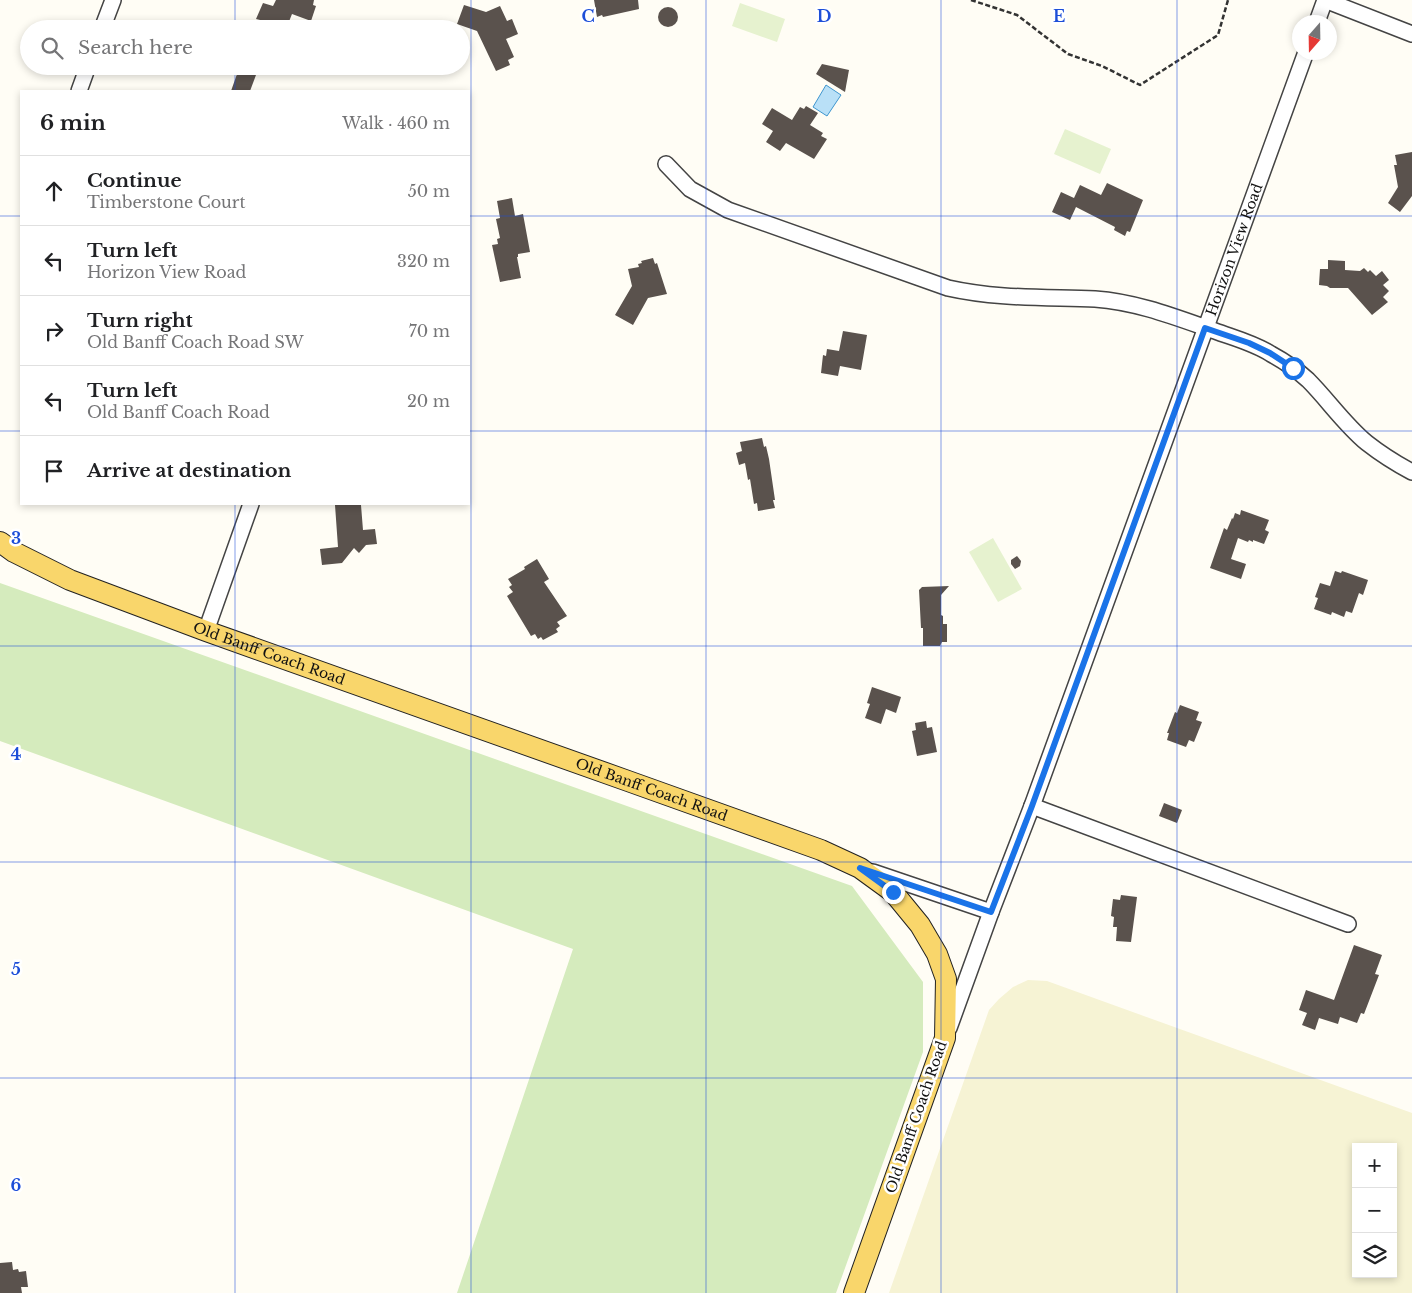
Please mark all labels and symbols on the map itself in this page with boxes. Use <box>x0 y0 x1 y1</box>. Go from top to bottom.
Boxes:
text: C <box>581 6 595 26</box>
text: D <box>817 6 831 26</box>
text: E <box>1053 6 1065 26</box>
north arrow <box>1292 15 1337 60</box>
street label: Horizon View Road <box>1202 180 1267 318</box>
route start <box>1282 357 1305 380</box>
text: 3 <box>11 528 21 548</box>
street label: Old Banff Coach Road <box>191 618 348 689</box>
text: 4 <box>11 744 21 764</box>
street label: Old Banff Coach Road <box>573 754 731 825</box>
route end <box>882 881 905 904</box>
text: 5 <box>11 959 21 979</box>
street label: Old Banff Coach Road <box>881 1038 951 1196</box>
text: 6 <box>11 1175 22 1195</box>

